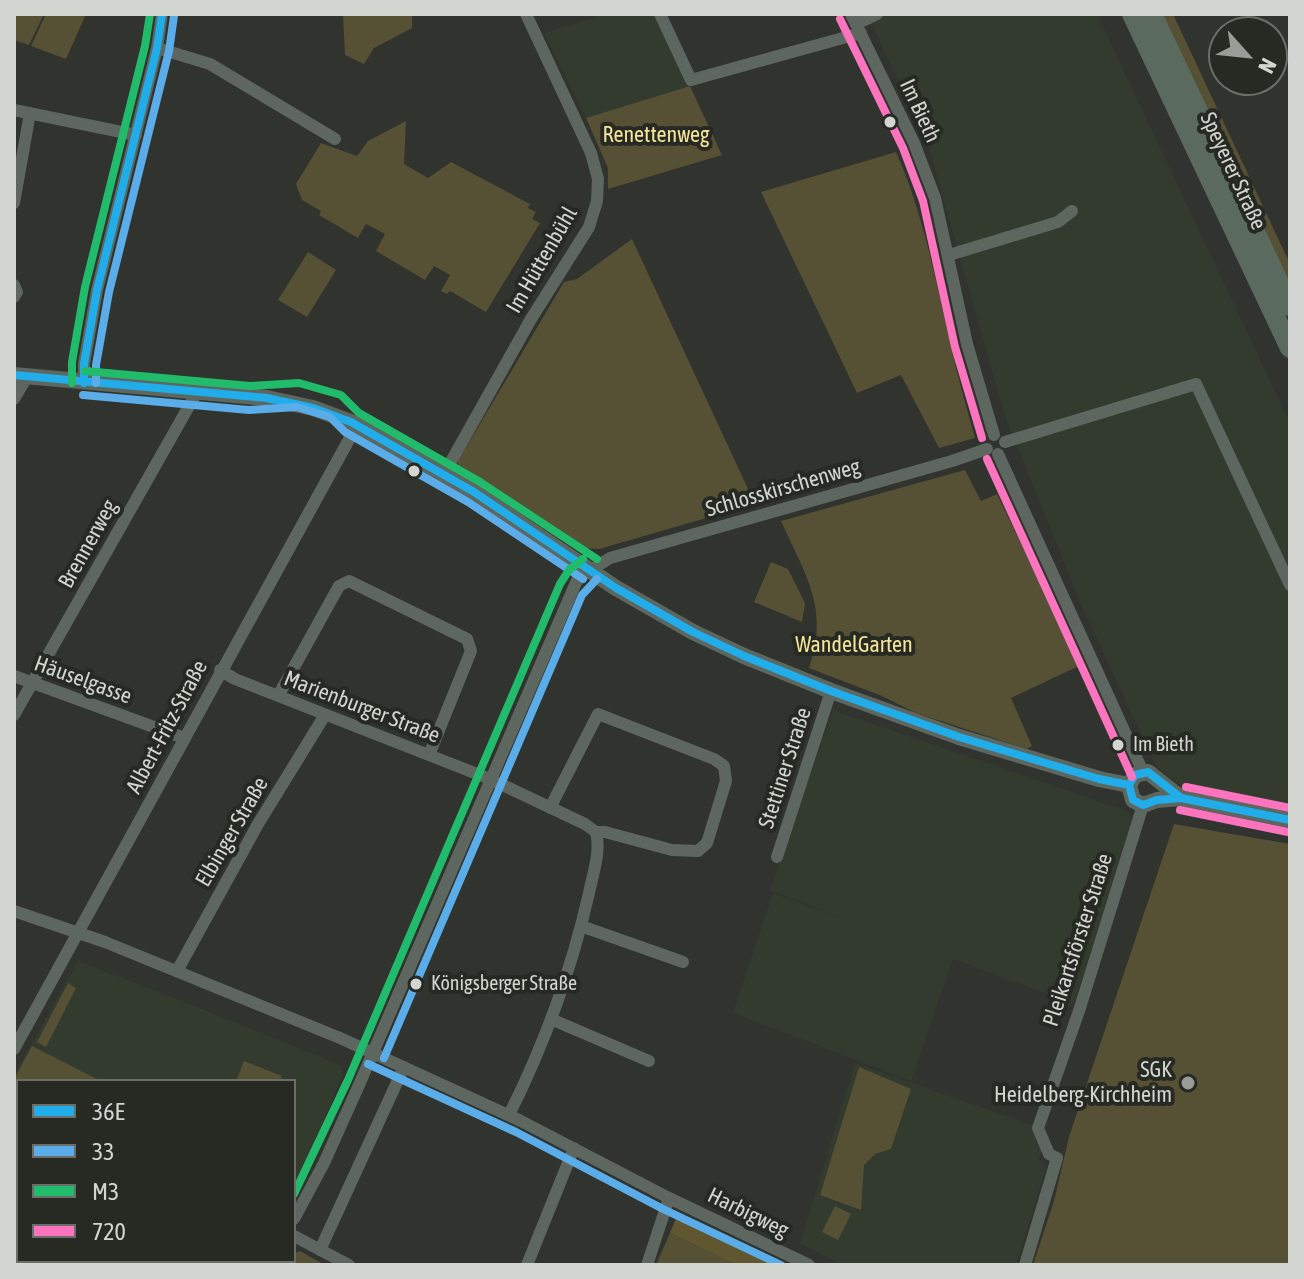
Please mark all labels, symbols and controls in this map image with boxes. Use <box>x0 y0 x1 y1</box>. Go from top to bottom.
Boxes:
north arrow <box>1208 16 1288 96</box>
text: N <box>1253 54 1282 78</box>
street label: Im Bieth <box>894 75 946 147</box>
street label: Speyerer Straße <box>1194 108 1272 234</box>
unlabelled marker <box>882 114 898 130</box>
park label: Renettenweg <box>602 122 710 148</box>
street label: Im Hüttenbühl <box>501 202 583 318</box>
street label: Schlosskirschenweg <box>703 453 863 523</box>
unlabelled marker <box>406 463 422 479</box>
street label: Brennerweg <box>53 495 123 593</box>
park label: WandelGarten <box>795 632 913 658</box>
street label: Häuselgasse <box>31 650 135 710</box>
street label: Albert-Fritz-Straße <box>121 656 213 798</box>
street label: Marienburger Straße <box>280 665 444 749</box>
street label: Stettiner Straße <box>753 704 817 832</box>
place label: Im Bieth <box>1133 733 1194 757</box>
marker: Im Bieth <box>1110 737 1126 753</box>
street label: Elbinger Straße <box>190 773 274 891</box>
street label: Pleikartsförster Straße <box>1038 850 1118 1030</box>
place label: Königsberger Straße <box>431 972 577 996</box>
marker: Königsberger Straße <box>408 976 424 992</box>
place label: SGK Heidelberg-Kirchheim <box>994 1057 1172 1108</box>
marker: SGK Heidelberg-Kirchheim <box>1179 1074 1197 1092</box>
legend <box>16 1079 296 1263</box>
text: 36E <box>92 1098 125 1125</box>
text: 33 <box>92 1138 115 1165</box>
text: M3 <box>92 1178 119 1205</box>
street label: Harbigweg <box>703 1182 793 1244</box>
text: 720 <box>92 1218 126 1245</box>

